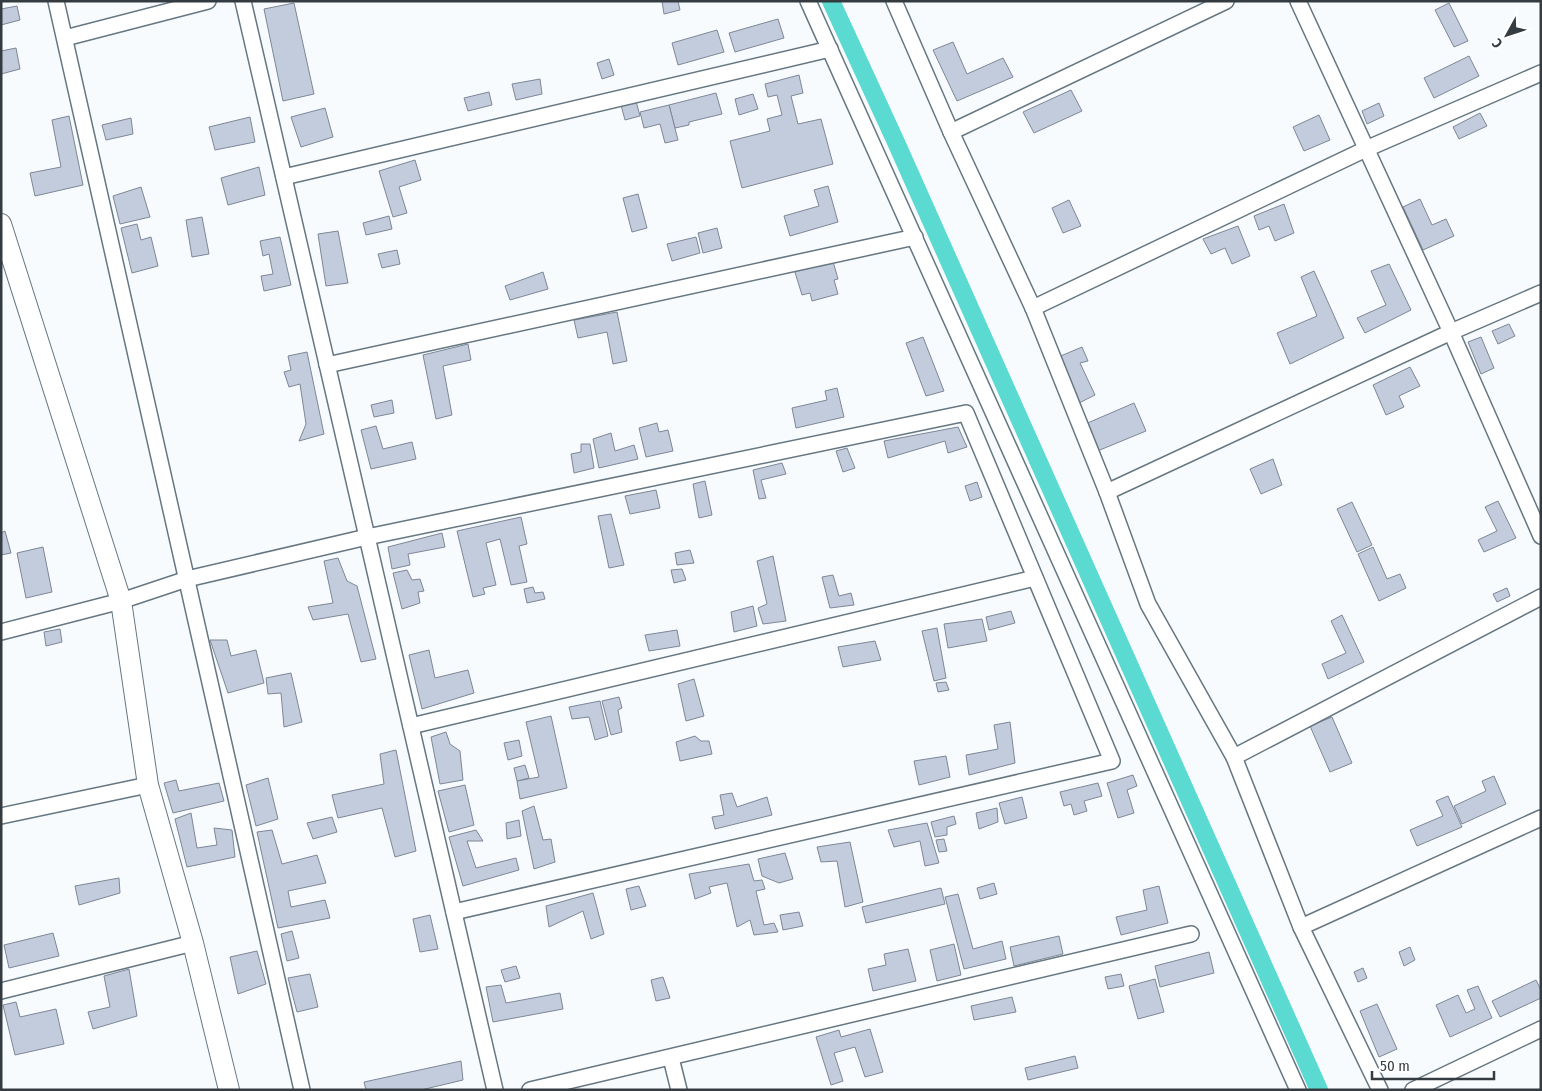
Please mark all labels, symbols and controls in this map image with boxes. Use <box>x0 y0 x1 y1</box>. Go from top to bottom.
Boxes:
north arrow <box>1482 10 1532 60</box>
text: С <box>1488 34 1506 51</box>
scale bar <box>1372 1048 1494 1080</box>
text: 50 m <box>1380 1057 1410 1075</box>

